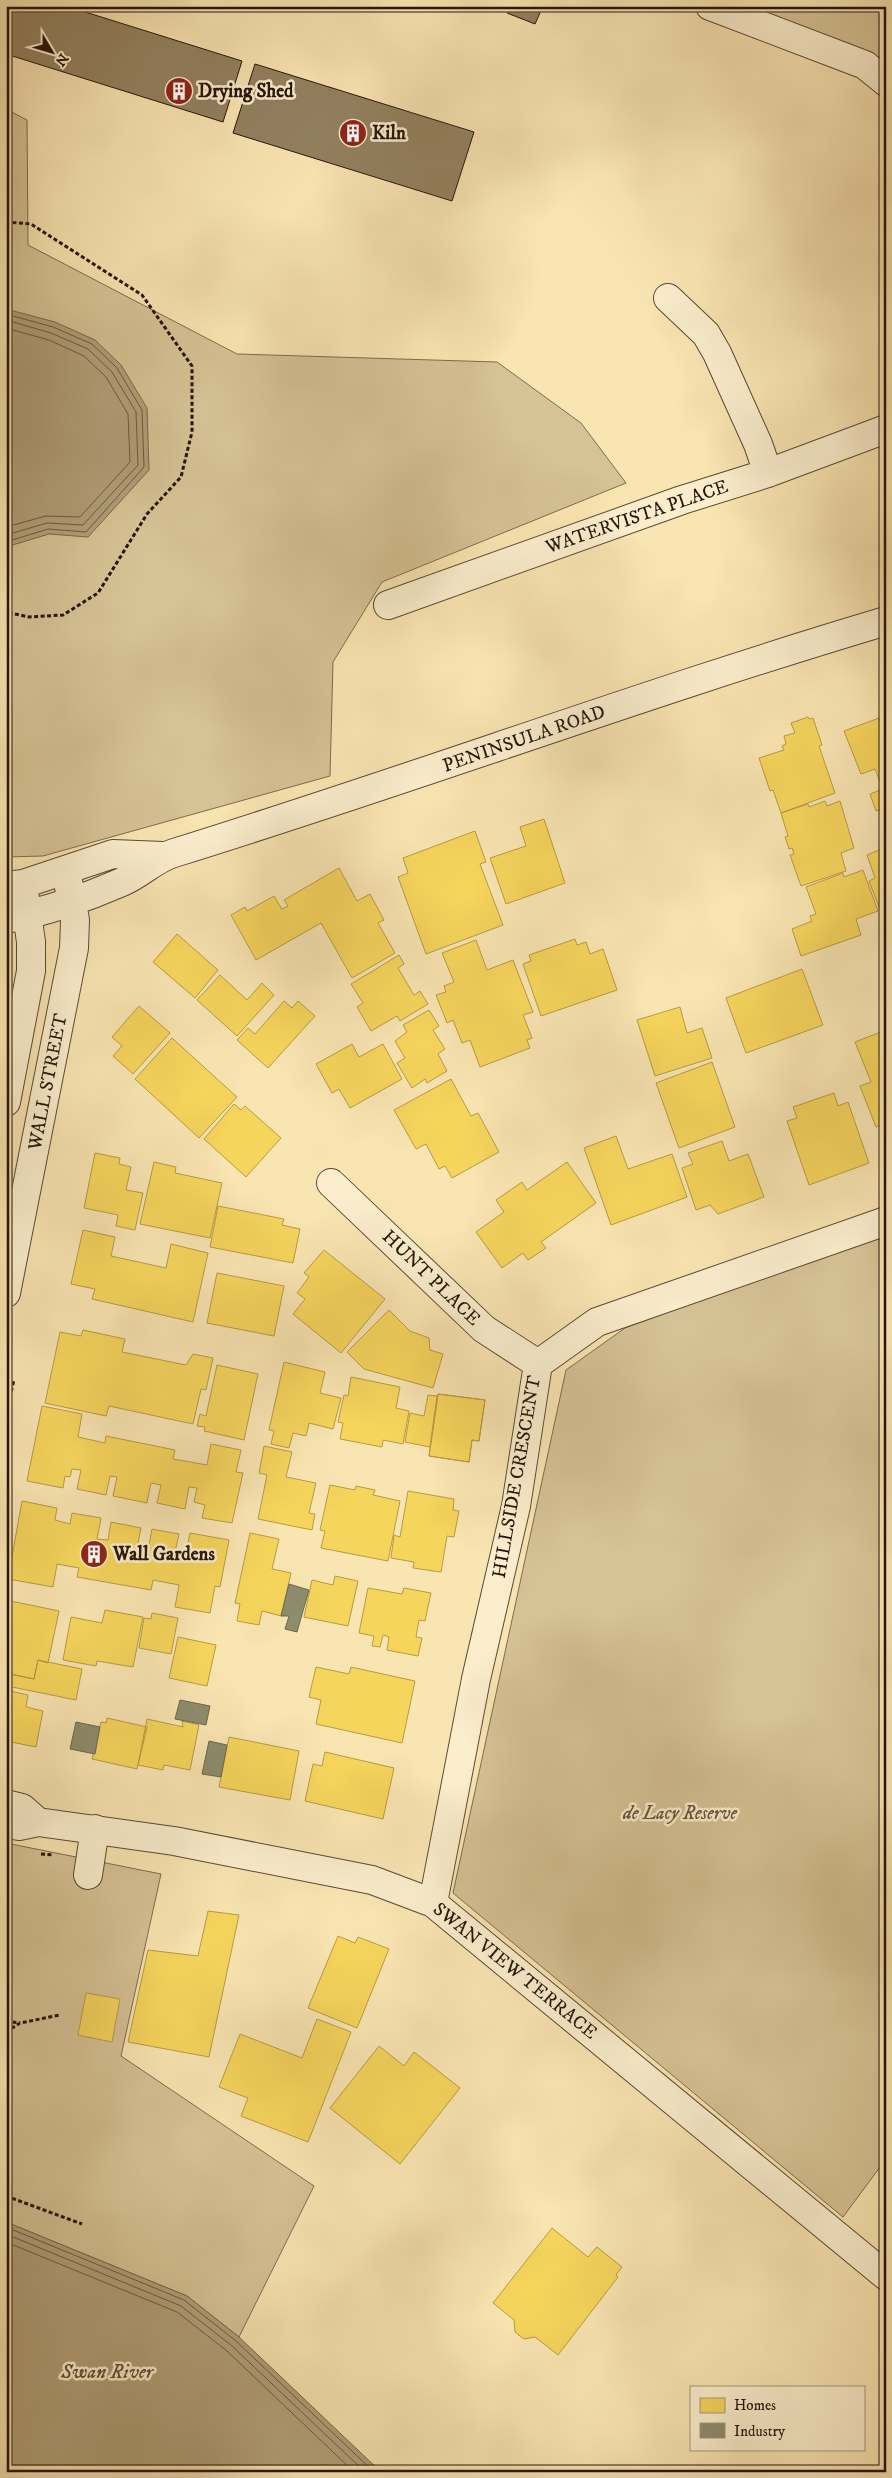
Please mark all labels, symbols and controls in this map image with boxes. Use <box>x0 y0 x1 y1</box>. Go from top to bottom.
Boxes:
north arrow <box>28 28 78 78</box>
text: N <box>51 49 72 70</box>
building icon: Drying Shed <box>164 76 194 106</box>
place label: Drying Shed <box>198 80 294 103</box>
building icon: Kiln <box>338 118 368 148</box>
place label: Kiln <box>372 122 407 145</box>
street label: WATERVISTA PLACE <box>542 475 731 559</box>
street label: PENINSULA ROAD <box>440 700 608 778</box>
street label: WALL STREET <box>23 1011 73 1153</box>
street label: HUNT PLACE <box>377 1225 485 1331</box>
street label: HILLSIDE CRESCENT <box>488 1373 546 1580</box>
building icon: Wall Gardens <box>79 1539 109 1569</box>
place label: Wall Gardens <box>112 1543 215 1566</box>
park label: de Lacy Reserve <box>622 1802 738 1825</box>
street label: SWAN VIEW TERRACE <box>428 1898 602 2044</box>
water label: Swan River <box>60 2360 155 2385</box>
legend <box>690 2386 864 2450</box>
text: Homes <box>734 2396 776 2415</box>
text: Industry <box>734 2422 786 2441</box>

